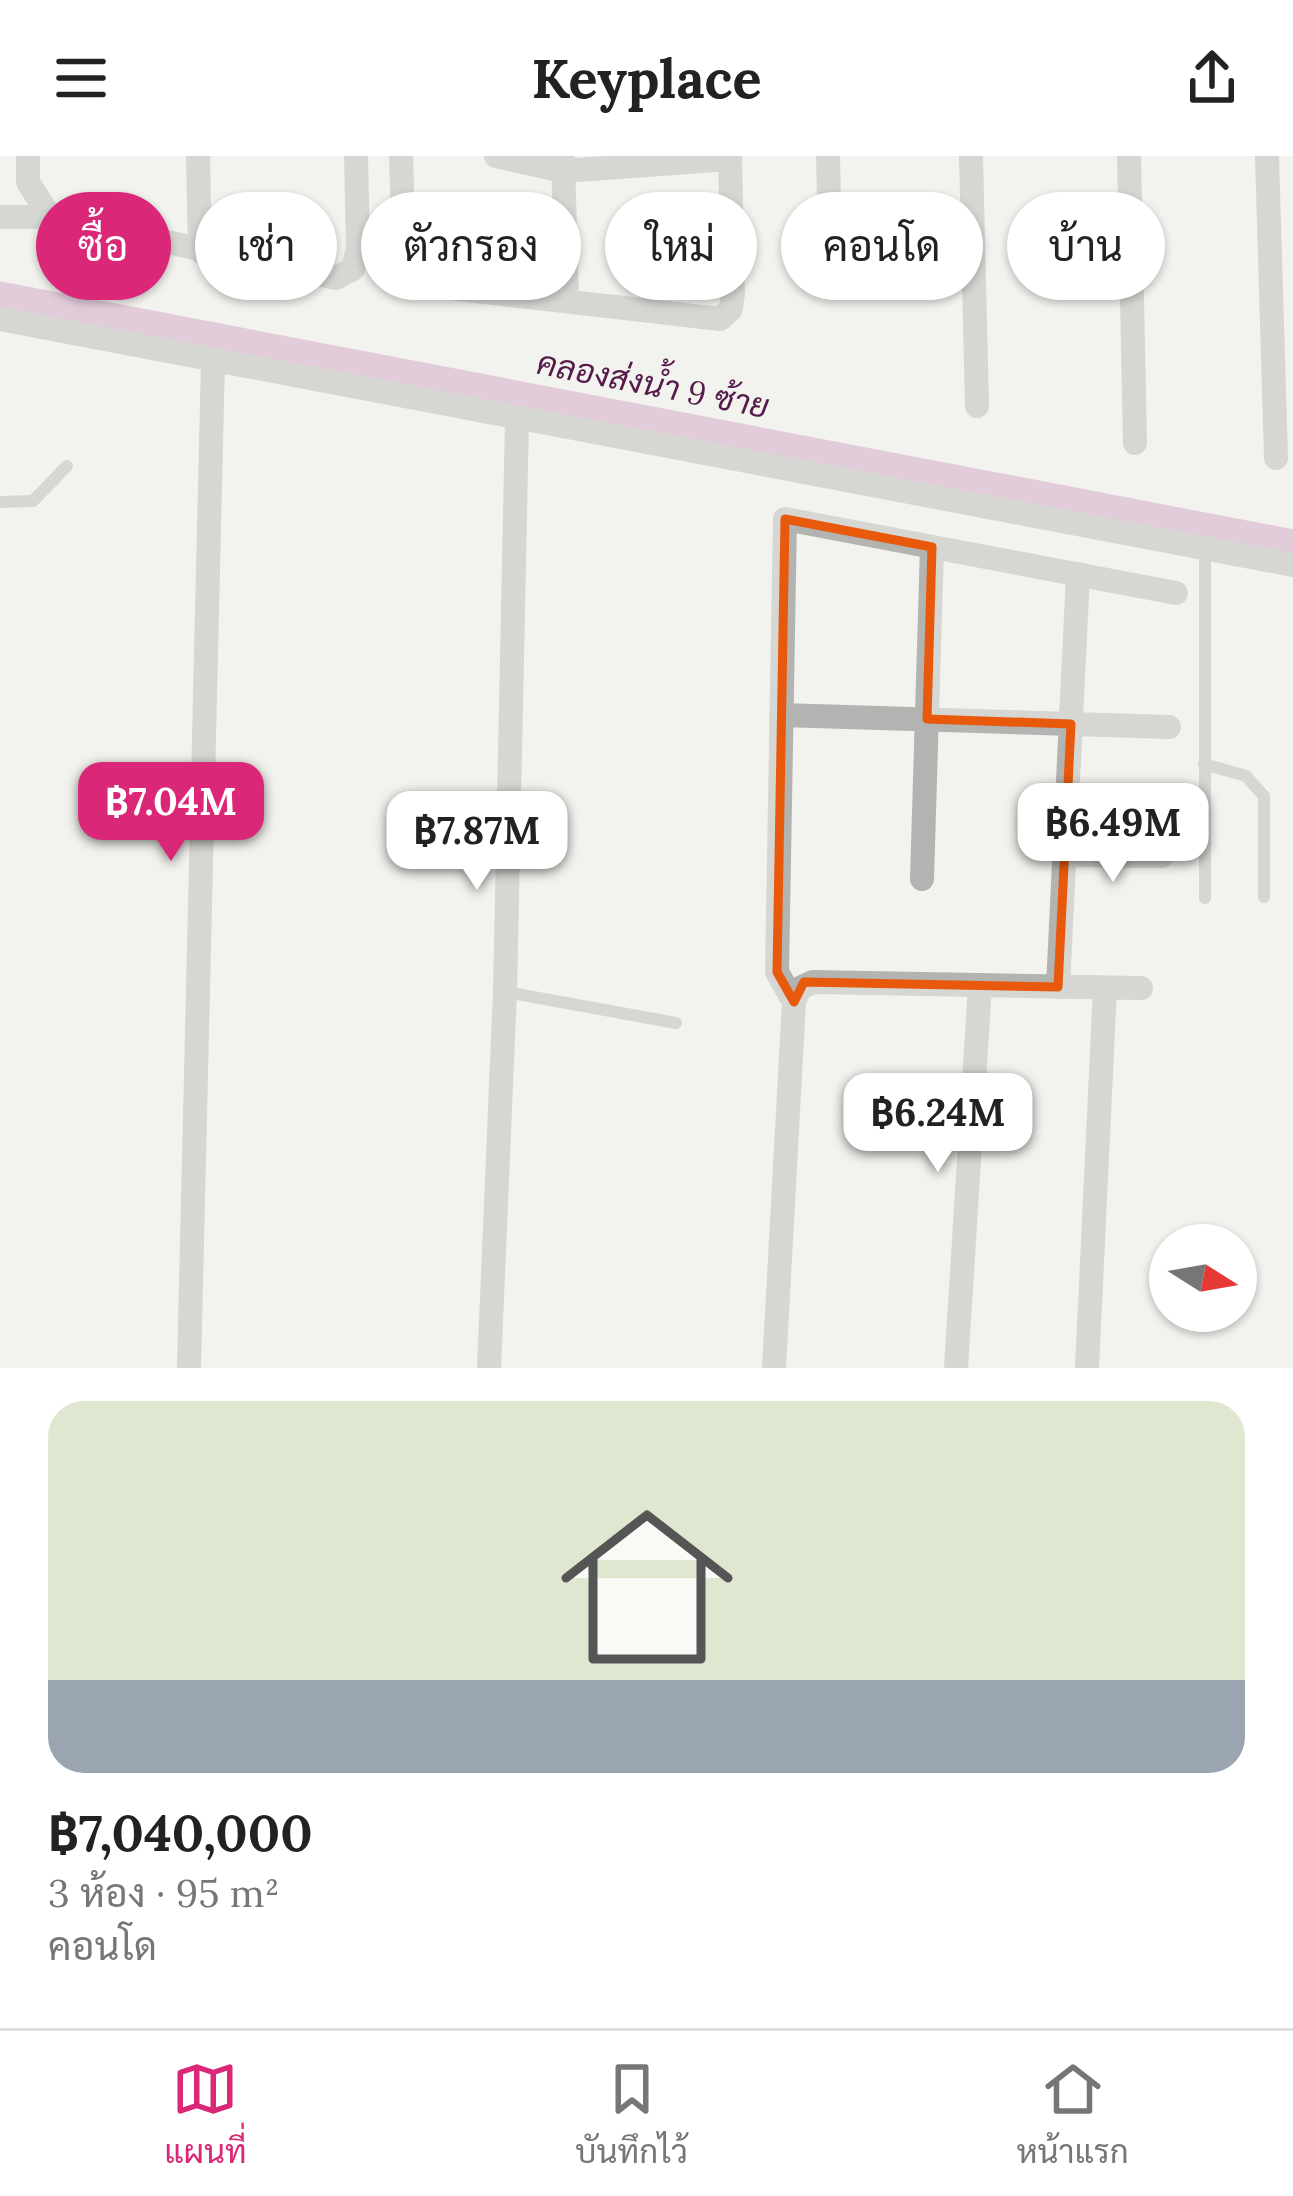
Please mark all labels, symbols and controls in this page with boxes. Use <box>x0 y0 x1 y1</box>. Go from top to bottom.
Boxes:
text: Keyplace <box>532 44 762 113</box>
icon: menu <box>48 45 114 111</box>
icon: share <box>1179 45 1245 111</box>
chip: ซื้อ <box>36 192 171 300</box>
chip: เช่า <box>195 192 337 300</box>
chip: ตัวกรอง <box>361 192 581 300</box>
chip: ใหม่ <box>605 192 757 300</box>
chip: คอนโด <box>781 192 983 300</box>
chip: บ้าน <box>1007 192 1165 300</box>
water label: คลองส่งน้ำ 9 ซ้าย <box>533 334 774 427</box>
pin: ฿7.04M <box>73 762 269 864</box>
text: ฿7.04M <box>105 776 237 826</box>
pin: ฿6.49M <box>1015 783 1211 885</box>
pin: ฿7.87M <box>379 791 575 893</box>
text: ฿6.49M <box>1045 797 1181 847</box>
text: ฿7.87M <box>414 805 540 855</box>
pin: ฿6.24M <box>840 1073 1036 1175</box>
text: ฿6.24M <box>870 1087 1006 1137</box>
north arrow <box>1149 1224 1257 1332</box>
map controls <box>1149 1224 1257 1332</box>
icon: home <box>539 1479 755 1695</box>
text: ฿7,040,000 <box>48 1800 313 1865</box>
text: 3 ห้อง · 95 m² <box>48 1868 280 1918</box>
text: คอนโด <box>48 1921 157 1971</box>
tab: แผนที่ <box>164 2056 247 2172</box>
tab: บันทึกไว้ <box>575 2056 688 2172</box>
tab: หน้าแรก <box>1017 2056 1129 2172</box>

